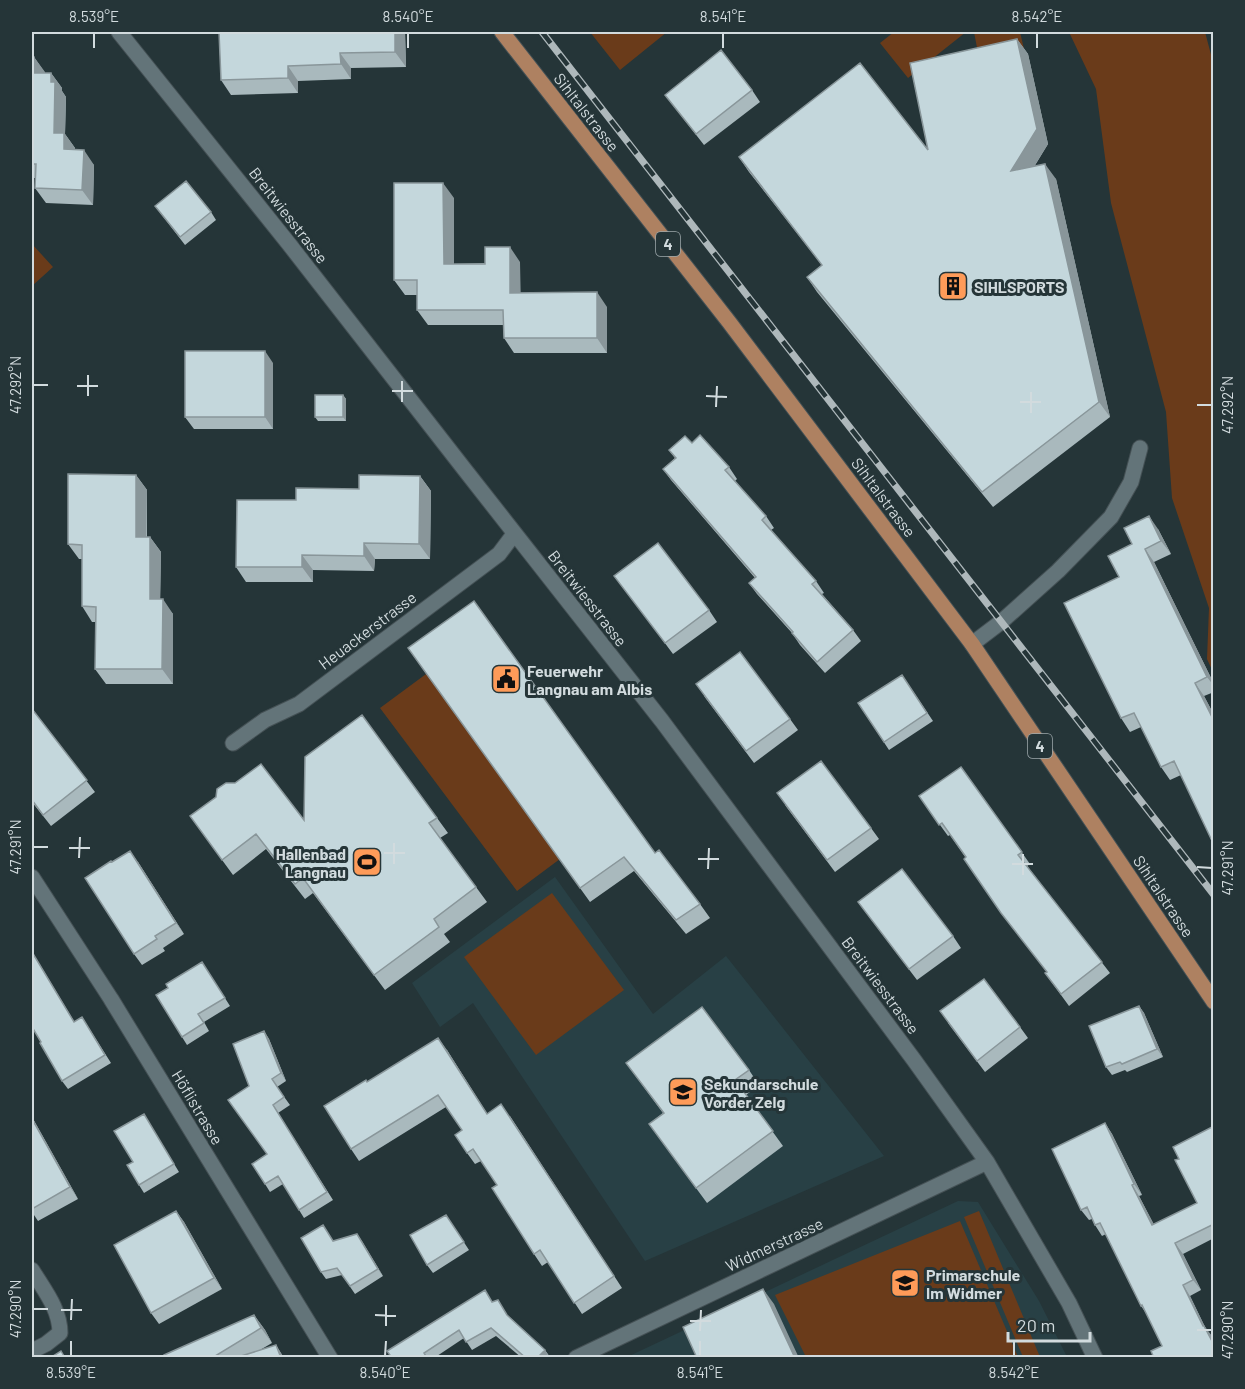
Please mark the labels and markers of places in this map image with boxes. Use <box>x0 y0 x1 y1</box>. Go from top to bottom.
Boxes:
building icon: SIHLSPORTS <box>937 270 969 302</box>
place label: SIHLSPORTS <box>974 277 1064 296</box>
place label: Feuerwehr Langnau am Albis <box>527 661 652 698</box>
public building icon: Feuerwehr Langnau am Albis <box>490 663 522 695</box>
place label: Hallenbad Langnau <box>276 844 346 881</box>
sports icon: Hallenbad Langnau <box>351 846 383 878</box>
place label: Sekundarschule Vorder Zelg <box>704 1074 819 1111</box>
school or university icon: Sekundarschule Vorder Zelg <box>667 1076 699 1108</box>
place label: Primarschule Im Widmer <box>926 1265 1021 1302</box>
school or university icon: Primarschule Im Widmer <box>889 1267 921 1299</box>

